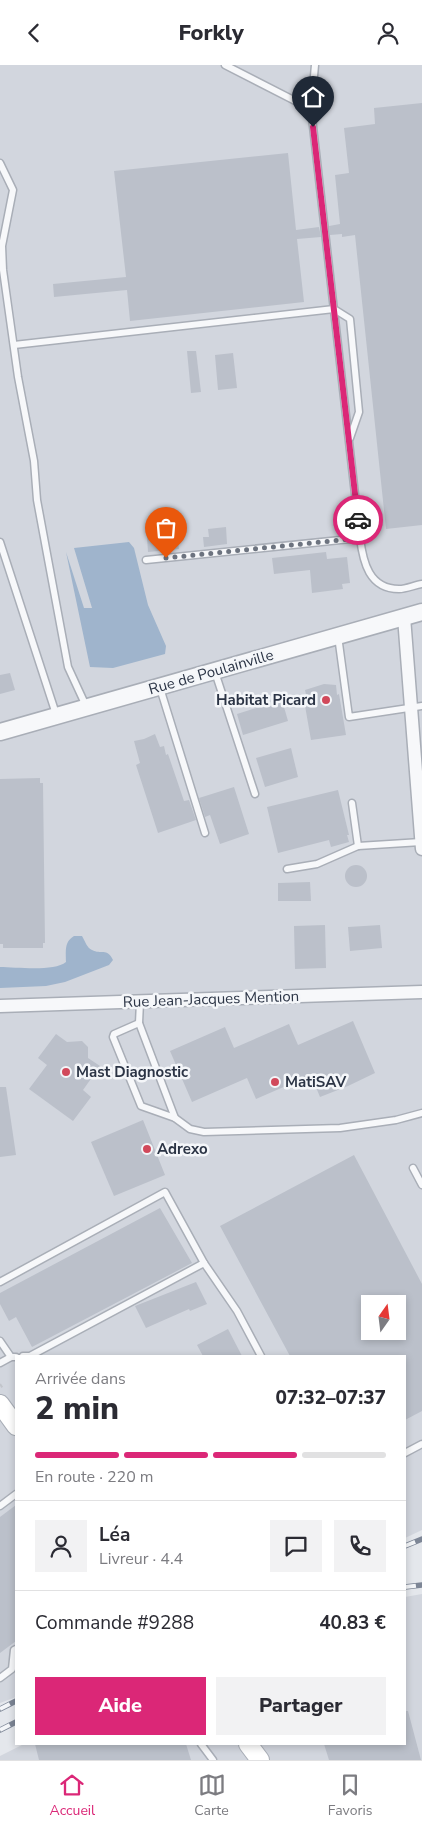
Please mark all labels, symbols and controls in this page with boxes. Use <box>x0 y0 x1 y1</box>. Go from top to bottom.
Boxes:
text: Forkly <box>178 18 244 48</box>
icon: back <box>20 19 48 47</box>
icon: person <box>374 19 402 47</box>
pin <box>292 76 334 127</box>
icon: home <box>299 83 327 111</box>
courier <box>333 495 383 545</box>
icon: car <box>344 506 372 534</box>
pin <box>145 507 187 558</box>
icon: bag <box>152 514 180 542</box>
street label: Rue de Poulainville <box>146 645 276 699</box>
place label: Habitat Picard <box>216 690 316 710</box>
marker: Habitat Picard <box>320 694 332 706</box>
street label: Rue Jean-Jacques Mention <box>123 986 299 1012</box>
place label: Mast Diagnostic <box>76 1062 188 1082</box>
marker: Mast Diagnostic <box>60 1066 72 1078</box>
place label: MatiSAV <box>285 1072 346 1092</box>
marker: MatiSAV <box>269 1076 281 1088</box>
place label: Adrexo <box>157 1139 208 1159</box>
marker: Adrexo <box>141 1143 153 1155</box>
north arrow <box>361 1295 406 1340</box>
map controls <box>361 1295 406 1340</box>
text: Arrivée dans <box>35 1368 126 1390</box>
text: 07:32–07:37 <box>275 1385 386 1411</box>
text: 2 min <box>35 1387 119 1430</box>
text: En route · 220 m <box>35 1466 154 1488</box>
button: person <box>35 1520 87 1572</box>
button: chat <box>270 1520 322 1572</box>
button: phone <box>334 1520 386 1572</box>
text: Léa <box>99 1522 130 1548</box>
text: Livreur · 4.4 <box>99 1548 183 1570</box>
text: Commande #9288 <box>35 1610 194 1636</box>
text: 40.83 € <box>319 1610 386 1636</box>
button: Aide <box>35 1677 206 1735</box>
button: Partager <box>216 1677 386 1735</box>
tab: Accueil <box>50 1771 95 1820</box>
tab: Carte <box>194 1771 229 1820</box>
tab: Favoris <box>328 1771 372 1820</box>

